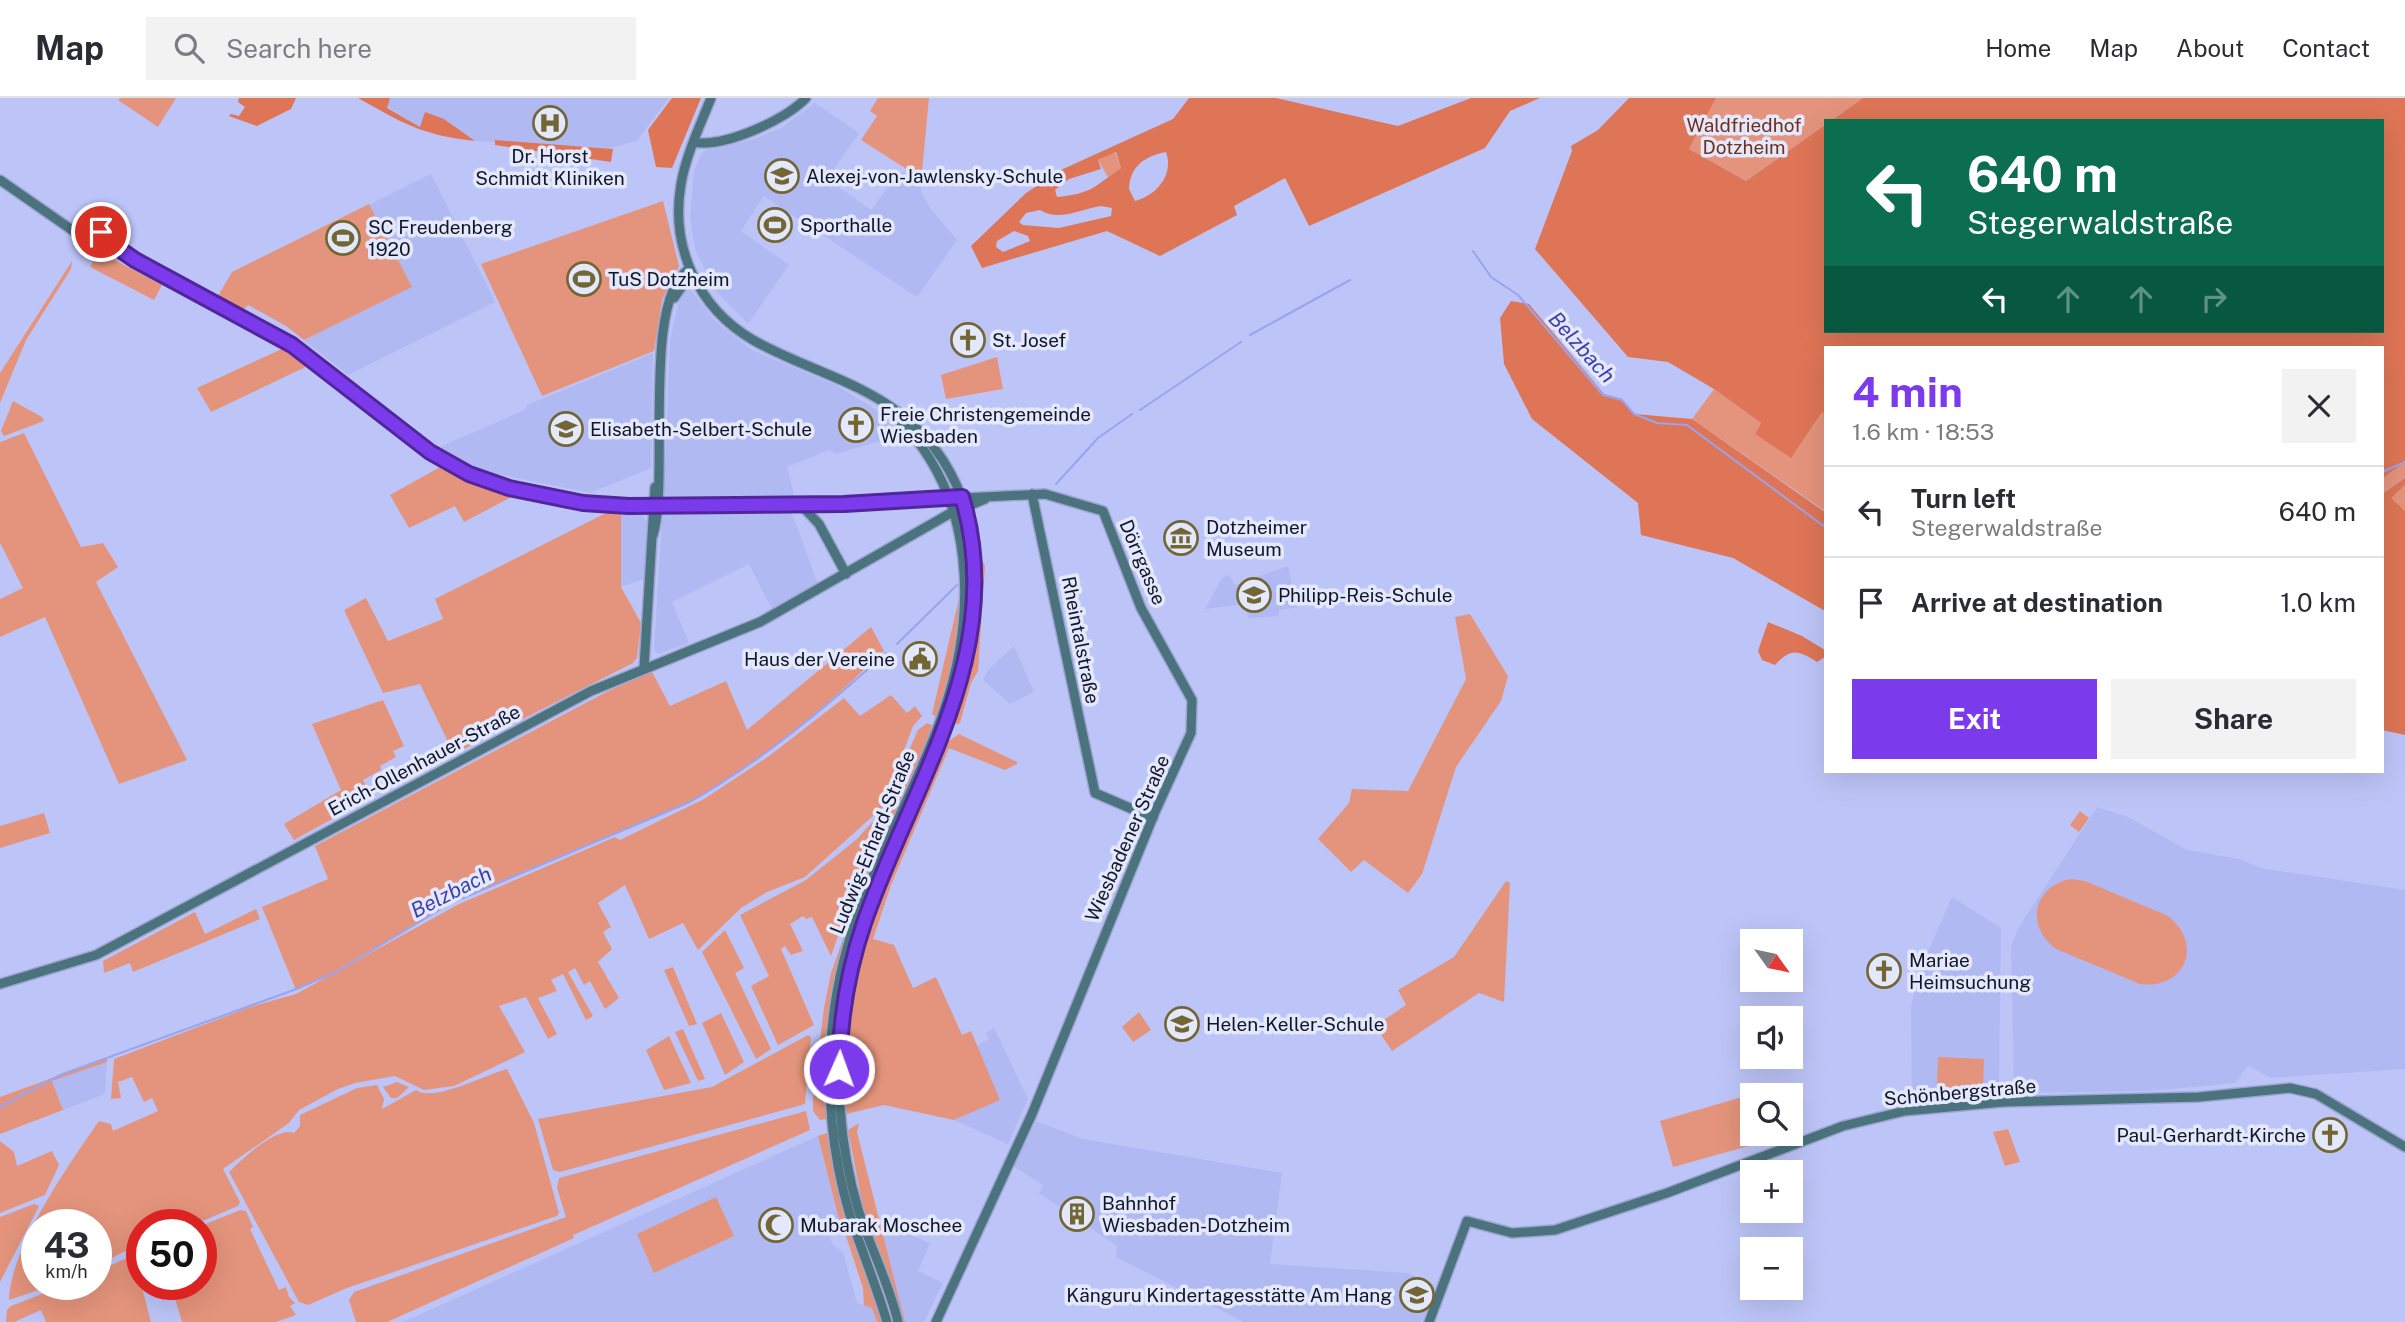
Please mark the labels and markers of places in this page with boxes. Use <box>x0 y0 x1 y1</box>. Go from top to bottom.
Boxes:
hospital icon: Dr. Horst Schmidt Kliniken <box>531 104 569 142</box>
place label: Dr. Horst Schmidt Kliniken <box>475 145 625 189</box>
school or university icon: Alexej-von-Jawlensky-Schule <box>763 157 801 195</box>
place label: Alexej-von-Jawlensky-Schule <box>806 165 1063 187</box>
pin <box>71 202 131 262</box>
sports icon: Sporthalle <box>756 206 794 244</box>
place label: Sporthalle <box>800 214 892 236</box>
place label: SC Freudenberg 1920 <box>368 216 513 260</box>
sports icon: SC Freudenberg 1920 <box>324 219 362 257</box>
sports icon: TuS Dotzheim <box>565 260 603 298</box>
place label: TuS Dotzheim <box>608 268 730 290</box>
church icon: St. Josef <box>949 321 987 359</box>
place label: St. Josef <box>992 329 1066 351</box>
place label: Freie Christengemeinde Wiesbaden <box>880 403 1091 447</box>
church icon: Freie Christengemeinde Wiesbaden <box>837 406 875 444</box>
school or university icon: Elisabeth-Selbert-Schule <box>547 410 585 448</box>
place label: Elisabeth-Selbert-Schule <box>590 418 812 440</box>
place label: Dotzheimer Museum <box>1206 516 1307 560</box>
museum icon: Dotzheimer Museum <box>1162 519 1200 557</box>
school or university icon: Philipp-Reis-Schule <box>1235 576 1273 614</box>
place label: Philipp-Reis-Schule <box>1278 584 1453 606</box>
public building icon: Haus der Vereine <box>901 640 939 678</box>
place label: Haus der Vereine <box>744 648 895 670</box>
place label: Mariae Heimsuchung <box>1909 949 2031 993</box>
church icon: Mariae Heimsuchung <box>1865 952 1903 990</box>
school or university icon: Helen-Keller-Schule <box>1163 1005 1201 1043</box>
place label: Helen-Keller-Schule <box>1206 1013 1384 1035</box>
church icon: Paul-Gerhardt-Kirche <box>2311 1116 2349 1154</box>
place label: Paul-Gerhardt-Kirche <box>2117 1124 2306 1146</box>
place label: Bahnhof Wiesbaden-Dotzheim <box>1102 1192 1290 1236</box>
building icon: Bahnhof Wiesbaden-Dotzheim <box>1058 1195 1096 1233</box>
mosque icon: Mubarak Moschee <box>757 1206 795 1244</box>
place label: Mubarak Moschee <box>800 1214 962 1236</box>
school or university icon: Känguru Kindertagesstätte Am Hang <box>1398 1276 1436 1314</box>
place label: Känguru Kindertagesstätte Am Hang <box>1066 1284 1392 1306</box>

